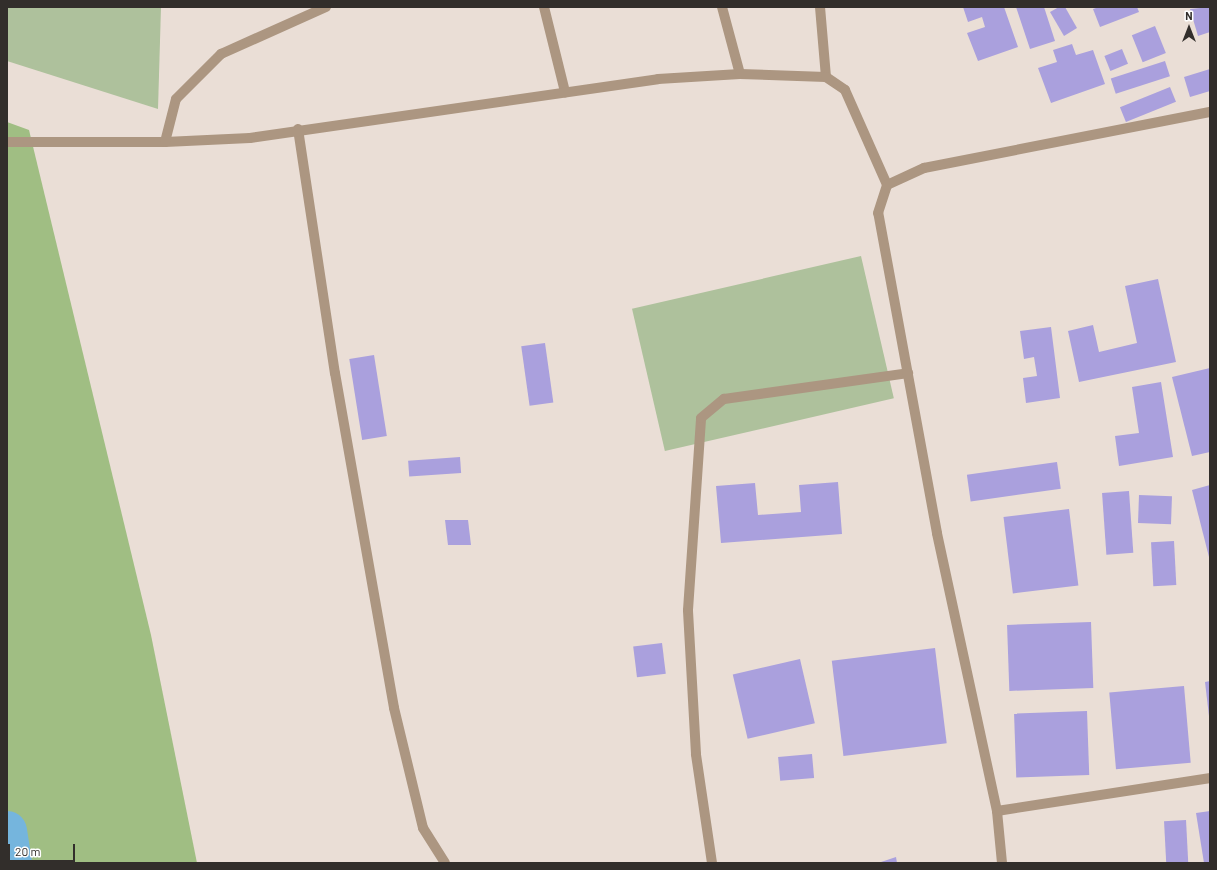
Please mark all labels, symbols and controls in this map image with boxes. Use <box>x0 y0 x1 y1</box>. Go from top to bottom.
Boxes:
north arrow <box>1169 8 1209 48</box>
text: N <box>1185 9 1193 22</box>
scale bar <box>10 836 77 862</box>
text: 20 m <box>15 844 41 858</box>

